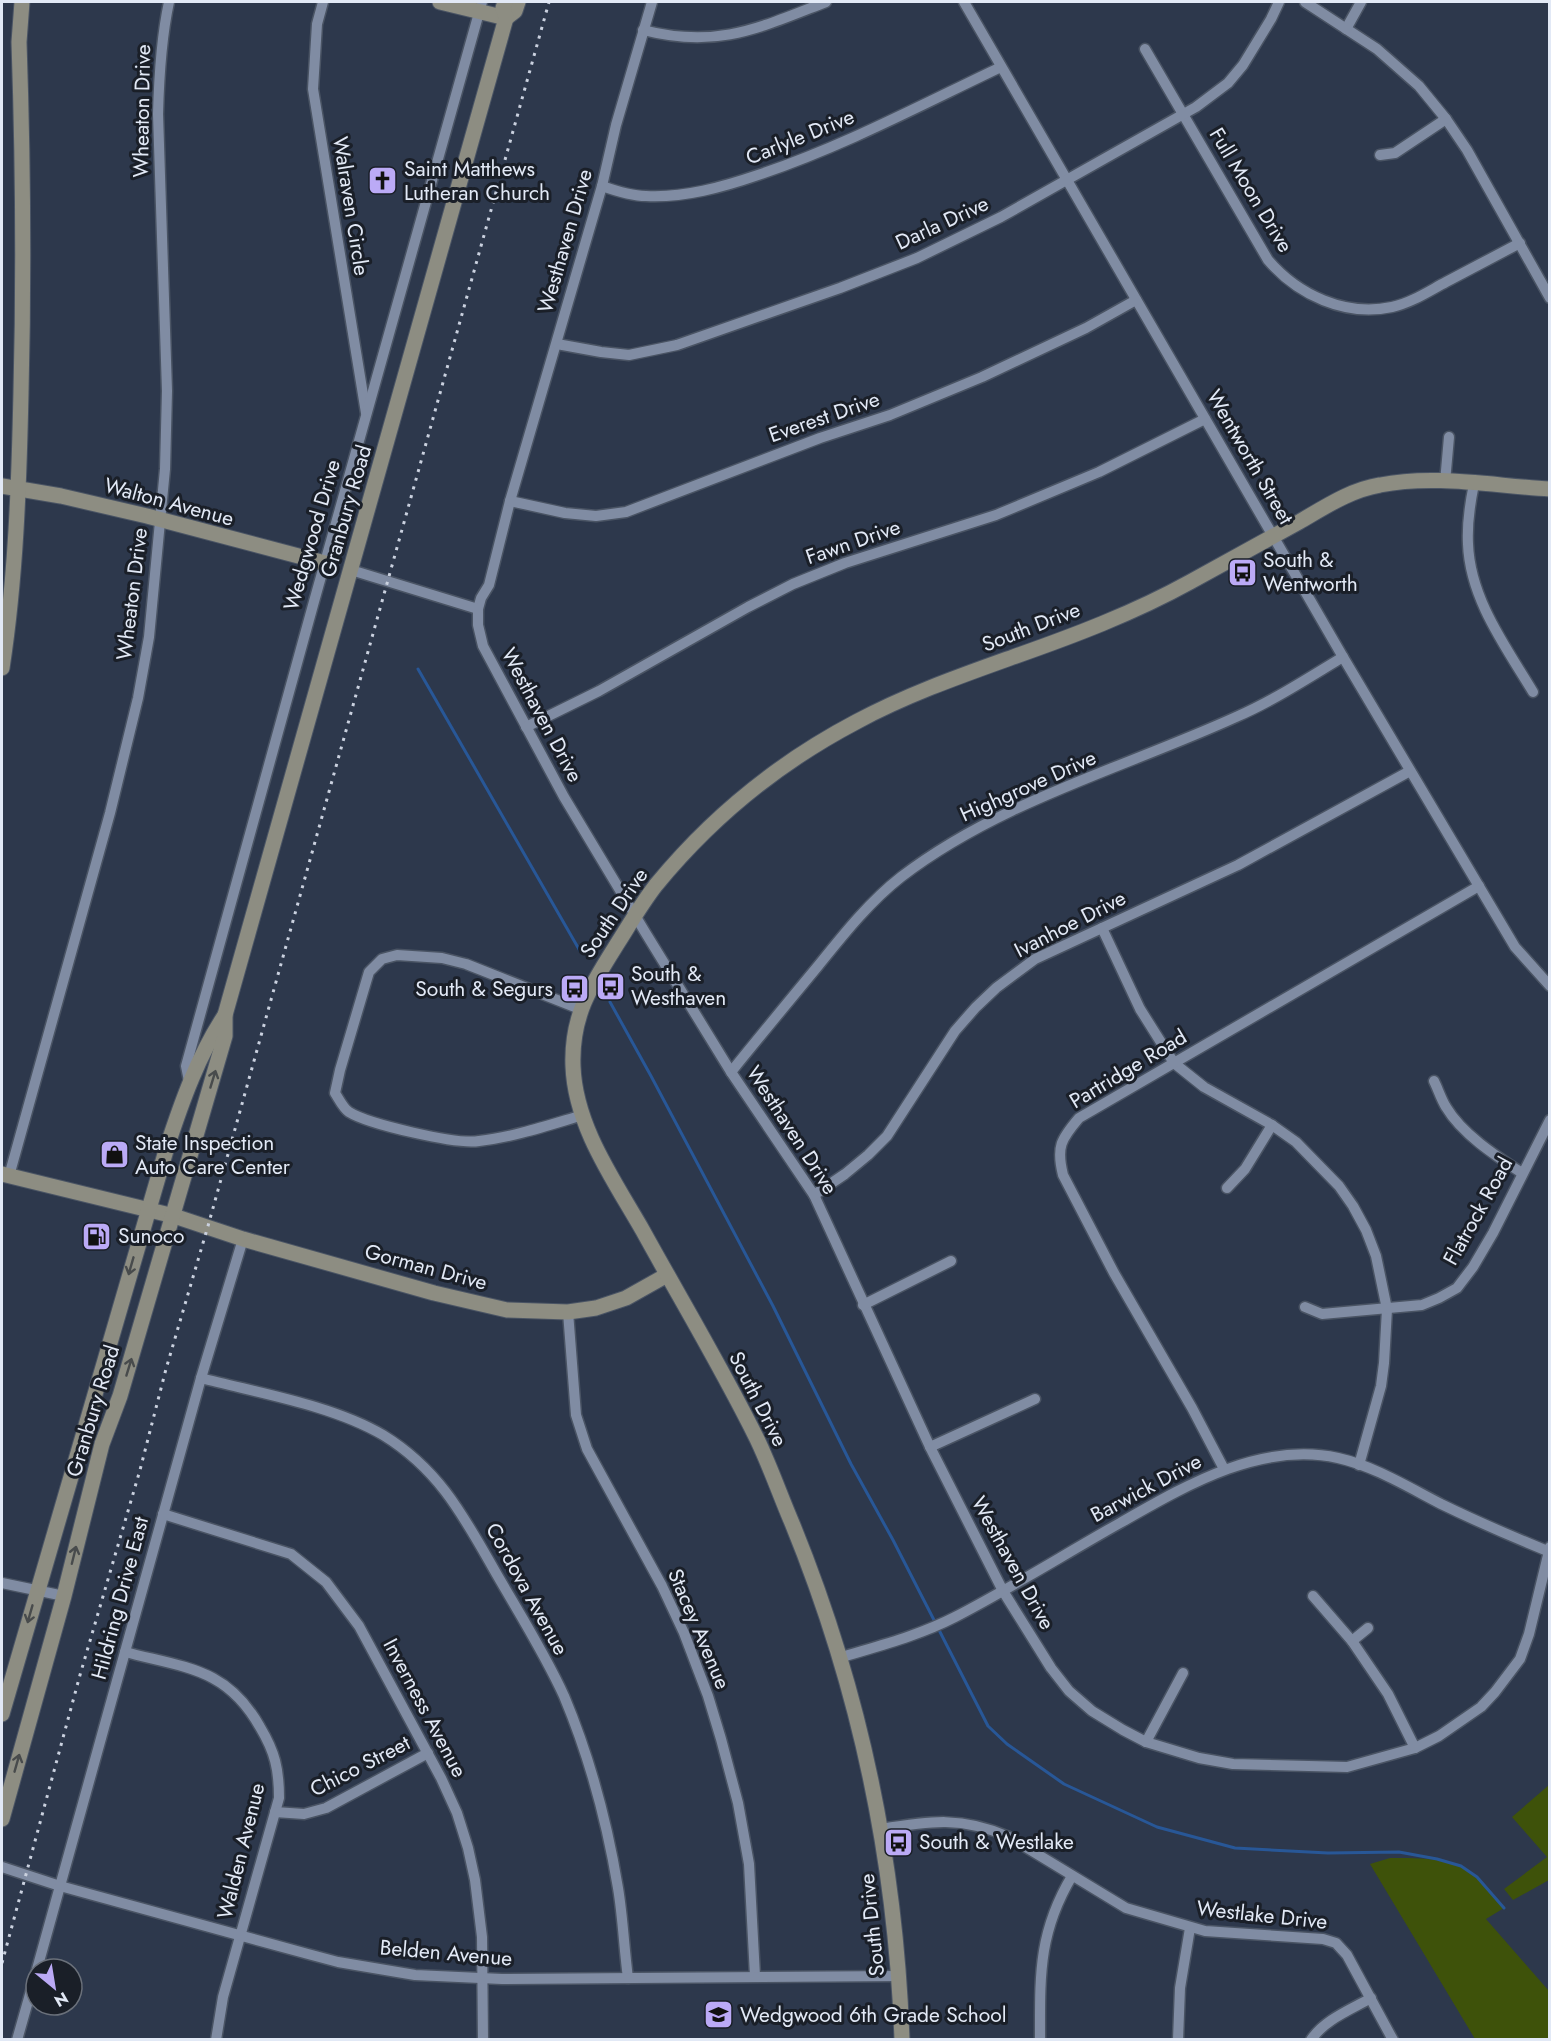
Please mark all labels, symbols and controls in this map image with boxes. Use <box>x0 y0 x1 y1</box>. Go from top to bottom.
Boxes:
street label: Wheaton Drive <box>126 44 158 178</box>
street label: Carlyle Drive <box>741 102 859 172</box>
street label: Full Moon Drive <box>1202 122 1300 258</box>
street label: Walraven Circle <box>325 134 377 278</box>
place label: Saint Matthews Lutheran Church <box>404 154 550 208</box>
church icon: Saint Matthews Lutheran Church <box>367 165 399 197</box>
street label: Westhaven Drive <box>530 165 600 316</box>
street label: Darla Drive <box>891 188 994 258</box>
street label: Everest Drive <box>765 384 884 450</box>
street label: Wentworth Street <box>1199 384 1301 530</box>
street label: Granbury Road <box>313 441 379 581</box>
street label: Wedgwood Drive <box>276 456 348 614</box>
street label: Walton Avenue <box>101 470 237 534</box>
street label: Fawn Drive <box>802 512 904 572</box>
street label: Wheaton Drive <box>109 526 155 662</box>
place label: South & Wentworth <box>1263 545 1358 599</box>
bus stop icon: South & Wentworth <box>1226 556 1258 588</box>
street label: South Drive <box>978 594 1085 659</box>
street label: Westhaven Drive <box>494 643 590 788</box>
street label: Highgrove Drive <box>955 742 1101 829</box>
street label: South Drive <box>573 862 655 964</box>
street label: Ivanhoe Drive <box>1009 883 1131 965</box>
place label: South & Westhaven <box>631 959 726 1013</box>
bus stop icon: South & Westhaven <box>594 970 626 1002</box>
bus stop icon: South & Segurs <box>558 973 590 1005</box>
place label: South & Segurs <box>415 974 553 1004</box>
street label: Partridge Road <box>1064 1022 1192 1116</box>
street label: Westhaven Drive <box>739 1060 845 1200</box>
one-way arrow <box>208 1070 219 1089</box>
place label: State Inspection Auto Care Center <box>135 1128 291 1182</box>
shop icon: State Inspection Auto Care Center <box>98 1139 130 1171</box>
street label: Flatrock Road <box>1436 1151 1520 1271</box>
fuel station icon: Sunoco <box>81 1220 113 1252</box>
place label: Sunoco <box>118 1221 185 1251</box>
street label: Gorman Drive <box>362 1236 491 1298</box>
one-way arrow <box>125 1256 137 1275</box>
street label: Granbury Road <box>59 1341 127 1481</box>
street label: South Drive <box>721 1346 795 1452</box>
one-way arrow <box>124 1358 135 1377</box>
street label: Barwick Drive <box>1085 1446 1207 1530</box>
street label: Westhaven Drive <box>964 1491 1062 1635</box>
street label: Hildring Drive East <box>84 1513 156 1683</box>
street label: Cordova Avenue <box>478 1517 576 1661</box>
one-way arrow <box>69 1545 81 1564</box>
street label: Stacey Avenue <box>660 1564 738 1694</box>
one-way arrow <box>24 1604 35 1623</box>
street label: Inverness Avenue <box>376 1633 474 1783</box>
street label: Chico Street <box>305 1728 415 1804</box>
one-way arrow <box>12 1754 23 1773</box>
street label: Walden Avenue <box>210 1780 272 1922</box>
bus stop icon: South & Westlake <box>882 1826 914 1858</box>
place label: South & Westlake <box>919 1827 1074 1857</box>
street label: South Drive <box>852 1872 892 1978</box>
street label: Westlake Drive <box>1195 1893 1329 1937</box>
street label: Belden Avenue <box>379 1932 514 1974</box>
north arrow <box>24 1957 84 2017</box>
text: N <box>50 1986 73 2013</box>
school or university icon: Wedgwood 6th Grade School <box>703 1999 735 2031</box>
place label: Wedgwood 6th Grade School <box>740 2000 1007 2030</box>

